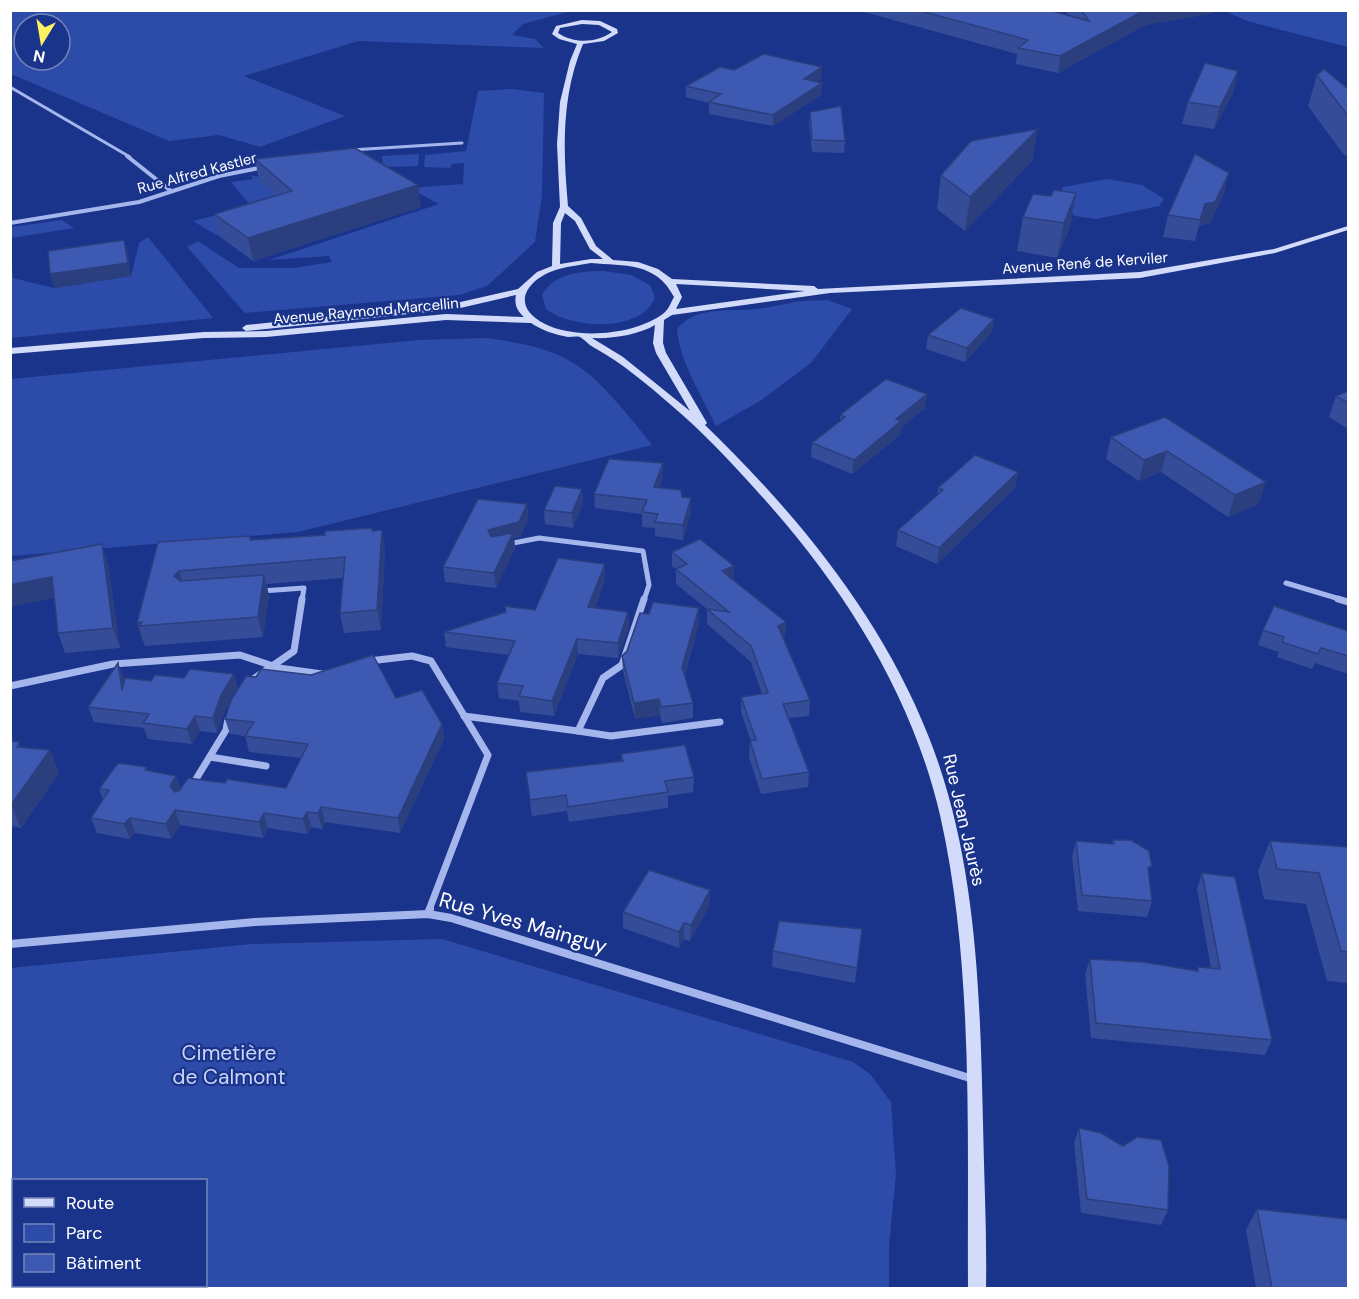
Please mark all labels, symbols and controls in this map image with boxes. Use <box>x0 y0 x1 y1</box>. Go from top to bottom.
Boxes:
north arrow <box>12 12 72 72</box>
text: N <box>32 45 47 68</box>
street label: Rue Alfred Kastler <box>135 147 259 199</box>
street label: Avenue René de Kerviler <box>1001 247 1169 279</box>
street label: Avenue Raymond Marcellin <box>272 293 460 329</box>
street label: Rue Jean Jaurès <box>937 752 991 888</box>
street label: Rue Yves Mainguy <box>436 886 611 960</box>
park label: Cimetière de Calmont <box>172 1039 286 1091</box>
legend <box>12 1179 207 1287</box>
text: Route <box>66 1191 114 1215</box>
text: Parc <box>66 1221 102 1245</box>
text: Bâtiment <box>66 1251 141 1275</box>

